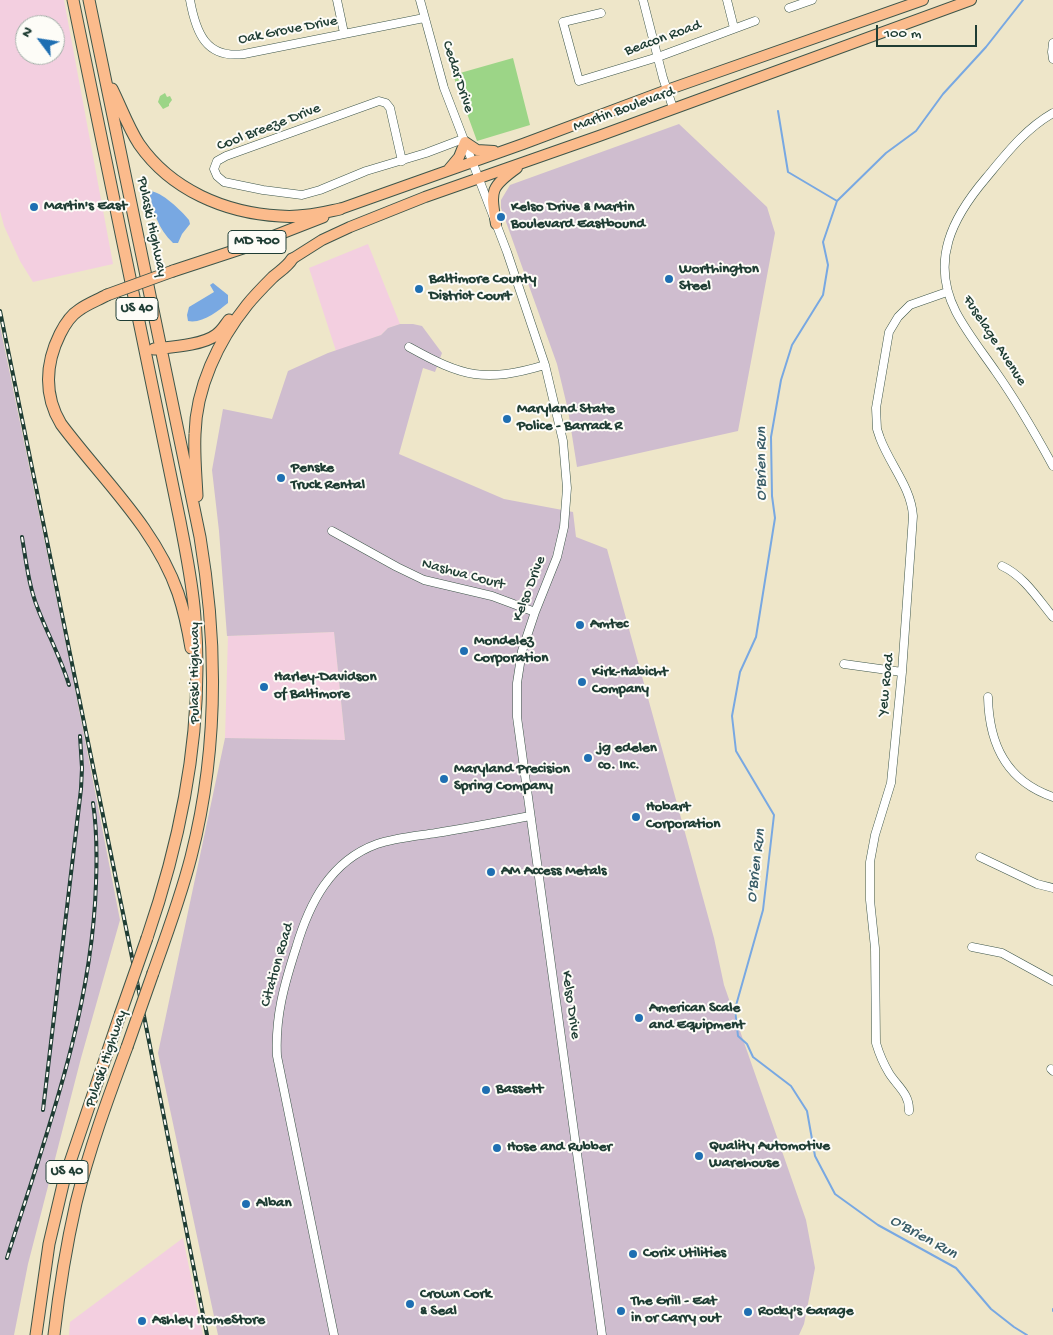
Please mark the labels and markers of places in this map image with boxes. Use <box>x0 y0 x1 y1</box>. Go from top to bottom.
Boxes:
place label: Martin's East <box>44 198 127 216</box>
place label: Kelso Drive & Martin Boulevard Eastbound <box>511 199 645 234</box>
marker: Martin's East <box>28 201 40 213</box>
marker: Kelso Drive & Martin Boulevard Eastbound <box>495 211 507 223</box>
place label: Worthington Steel <box>679 261 759 296</box>
place label: Baltimore County District Court <box>429 271 536 306</box>
marker: Worthington Steel <box>663 273 675 285</box>
marker: Baltimore County District Court <box>413 283 425 295</box>
place label: Maryland State Police - Barrack R <box>517 401 622 436</box>
marker: Maryland State Police - Barrack R <box>501 413 513 425</box>
place label: Penske Truck Rental <box>291 460 365 495</box>
marker: Penske Truck Rental <box>275 472 287 484</box>
place label: Amtec <box>590 616 628 634</box>
marker: Amtec <box>574 619 586 631</box>
place label: Mondelez Corporation <box>474 633 548 668</box>
marker: Mondelez Corporation <box>458 645 470 657</box>
place label: Kirk-Habicht Company <box>592 664 668 699</box>
place label: Harley-Davidson of Baltimore <box>274 669 377 704</box>
marker: Kirk-Habicht Company <box>576 676 588 688</box>
marker: Harley-Davidson of Baltimore <box>258 681 270 693</box>
place label: jg edelen co. Inc. <box>598 740 657 775</box>
marker: jg edelen co. Inc. <box>582 752 594 764</box>
place label: Maryland Precision Spring Company <box>454 761 570 796</box>
marker: Maryland Precision Spring Company <box>438 773 450 785</box>
place label: Hobart Corporation <box>646 799 720 834</box>
marker: Hobart Corporation <box>630 811 642 823</box>
place label: AM Access Metals <box>501 863 607 881</box>
marker: AM Access Metals <box>485 866 497 878</box>
place label: American Scale and Equipment <box>649 1000 744 1035</box>
marker: American Scale and Equipment <box>633 1012 645 1024</box>
place label: Bassett <box>496 1081 543 1099</box>
marker: Bassett <box>480 1084 492 1096</box>
place label: Quality Automotive Warehouse <box>709 1138 830 1173</box>
place label: Hose and Rubber <box>507 1139 612 1157</box>
marker: Hose and Rubber <box>491 1142 503 1154</box>
marker: Quality Automotive Warehouse <box>693 1150 705 1162</box>
place label: Alban <box>256 1195 292 1213</box>
marker: Alban <box>240 1198 252 1210</box>
place label: Corix Utilities <box>643 1245 726 1263</box>
marker: Corix Utilities <box>627 1248 639 1260</box>
place label: Crown Cork & Seal <box>420 1286 491 1321</box>
place label: The Grill - Eat in or Carry out <box>631 1293 721 1328</box>
marker: Crown Cork & Seal <box>404 1298 416 1310</box>
place label: Rocky's Garage <box>758 1303 853 1321</box>
marker: The Grill - Eat in or Carry out <box>615 1305 627 1317</box>
marker: Rocky's Garage <box>742 1306 754 1318</box>
place label: Ashley HomeStore <box>152 1312 265 1330</box>
marker: Ashley HomeStore <box>136 1315 148 1327</box>

